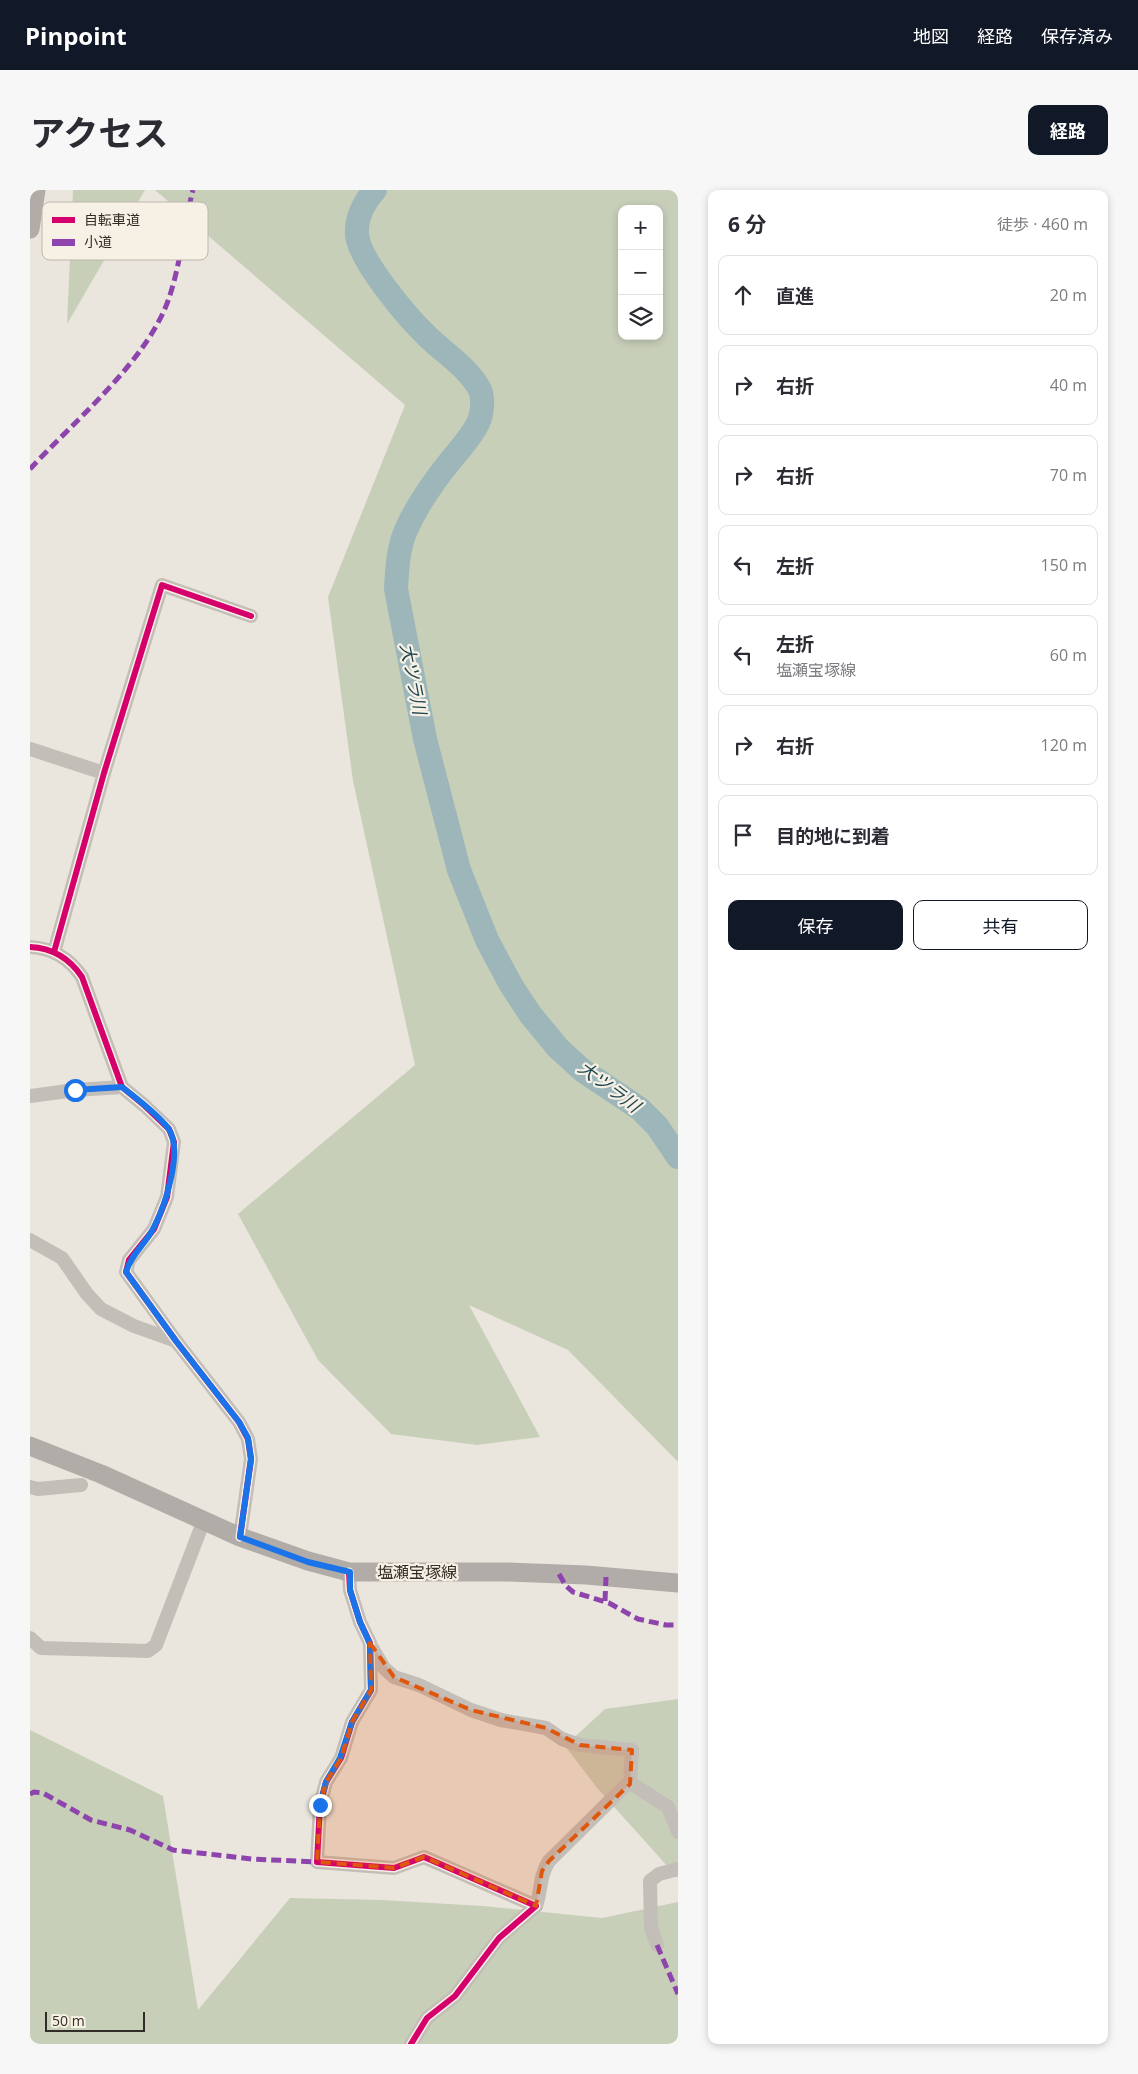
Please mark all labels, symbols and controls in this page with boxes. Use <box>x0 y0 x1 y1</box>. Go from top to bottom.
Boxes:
text: Pinpoint <box>25 19 127 52</box>
text: 地図 <box>913 24 949 48</box>
text: 経路 <box>977 24 1013 48</box>
text: 保存済み <box>1041 24 1113 48</box>
button: 経路 <box>1028 105 1108 155</box>
text: アクセス <box>30 109 168 156</box>
legend <box>42 202 208 260</box>
map controls <box>618 205 663 340</box>
button: + <box>618 205 663 250</box>
text: 自転車道 <box>84 210 140 229</box>
text: 6 分 <box>728 210 766 238</box>
text: 徒歩 · 460 m <box>997 213 1088 235</box>
text: 小道 <box>84 232 112 251</box>
button: − <box>618 250 663 295</box>
icon: ahead <box>729 281 757 309</box>
text: 直進 <box>776 283 814 309</box>
text: 20 m <box>1050 284 1087 306</box>
button: layers <box>618 295 663 340</box>
icon: right <box>729 371 757 399</box>
text: 右折 <box>776 373 814 399</box>
text: 40 m <box>1050 374 1087 396</box>
icon: right <box>729 461 757 489</box>
text: 右折 <box>776 463 814 489</box>
text: 70 m <box>1050 464 1087 486</box>
icon: left <box>729 551 757 579</box>
text: 左折 <box>776 553 814 579</box>
text: 150 m <box>1041 554 1087 576</box>
text: 左折 <box>776 631 814 657</box>
water label: 大ツラ川 <box>395 641 433 718</box>
icon: left <box>729 641 757 669</box>
text: 60 m <box>1050 644 1087 666</box>
text: 塩瀬宝塚線 <box>776 659 856 681</box>
icon: right <box>729 731 757 759</box>
text: 右折 <box>776 733 814 759</box>
text: 120 m <box>1041 734 1087 756</box>
icon: arrive <box>729 821 757 849</box>
text: 目的地に到着 <box>776 823 890 849</box>
button: 保存 <box>728 900 903 950</box>
button: 共有 <box>913 900 1088 950</box>
water label: 大ツラ川 <box>574 1055 647 1119</box>
route start <box>64 1079 87 1102</box>
street label: 塩瀬宝塚線 <box>377 1561 457 1583</box>
route end <box>309 1794 332 1817</box>
scale bar <box>45 2009 145 2032</box>
text: 50 m <box>52 2011 85 2030</box>

